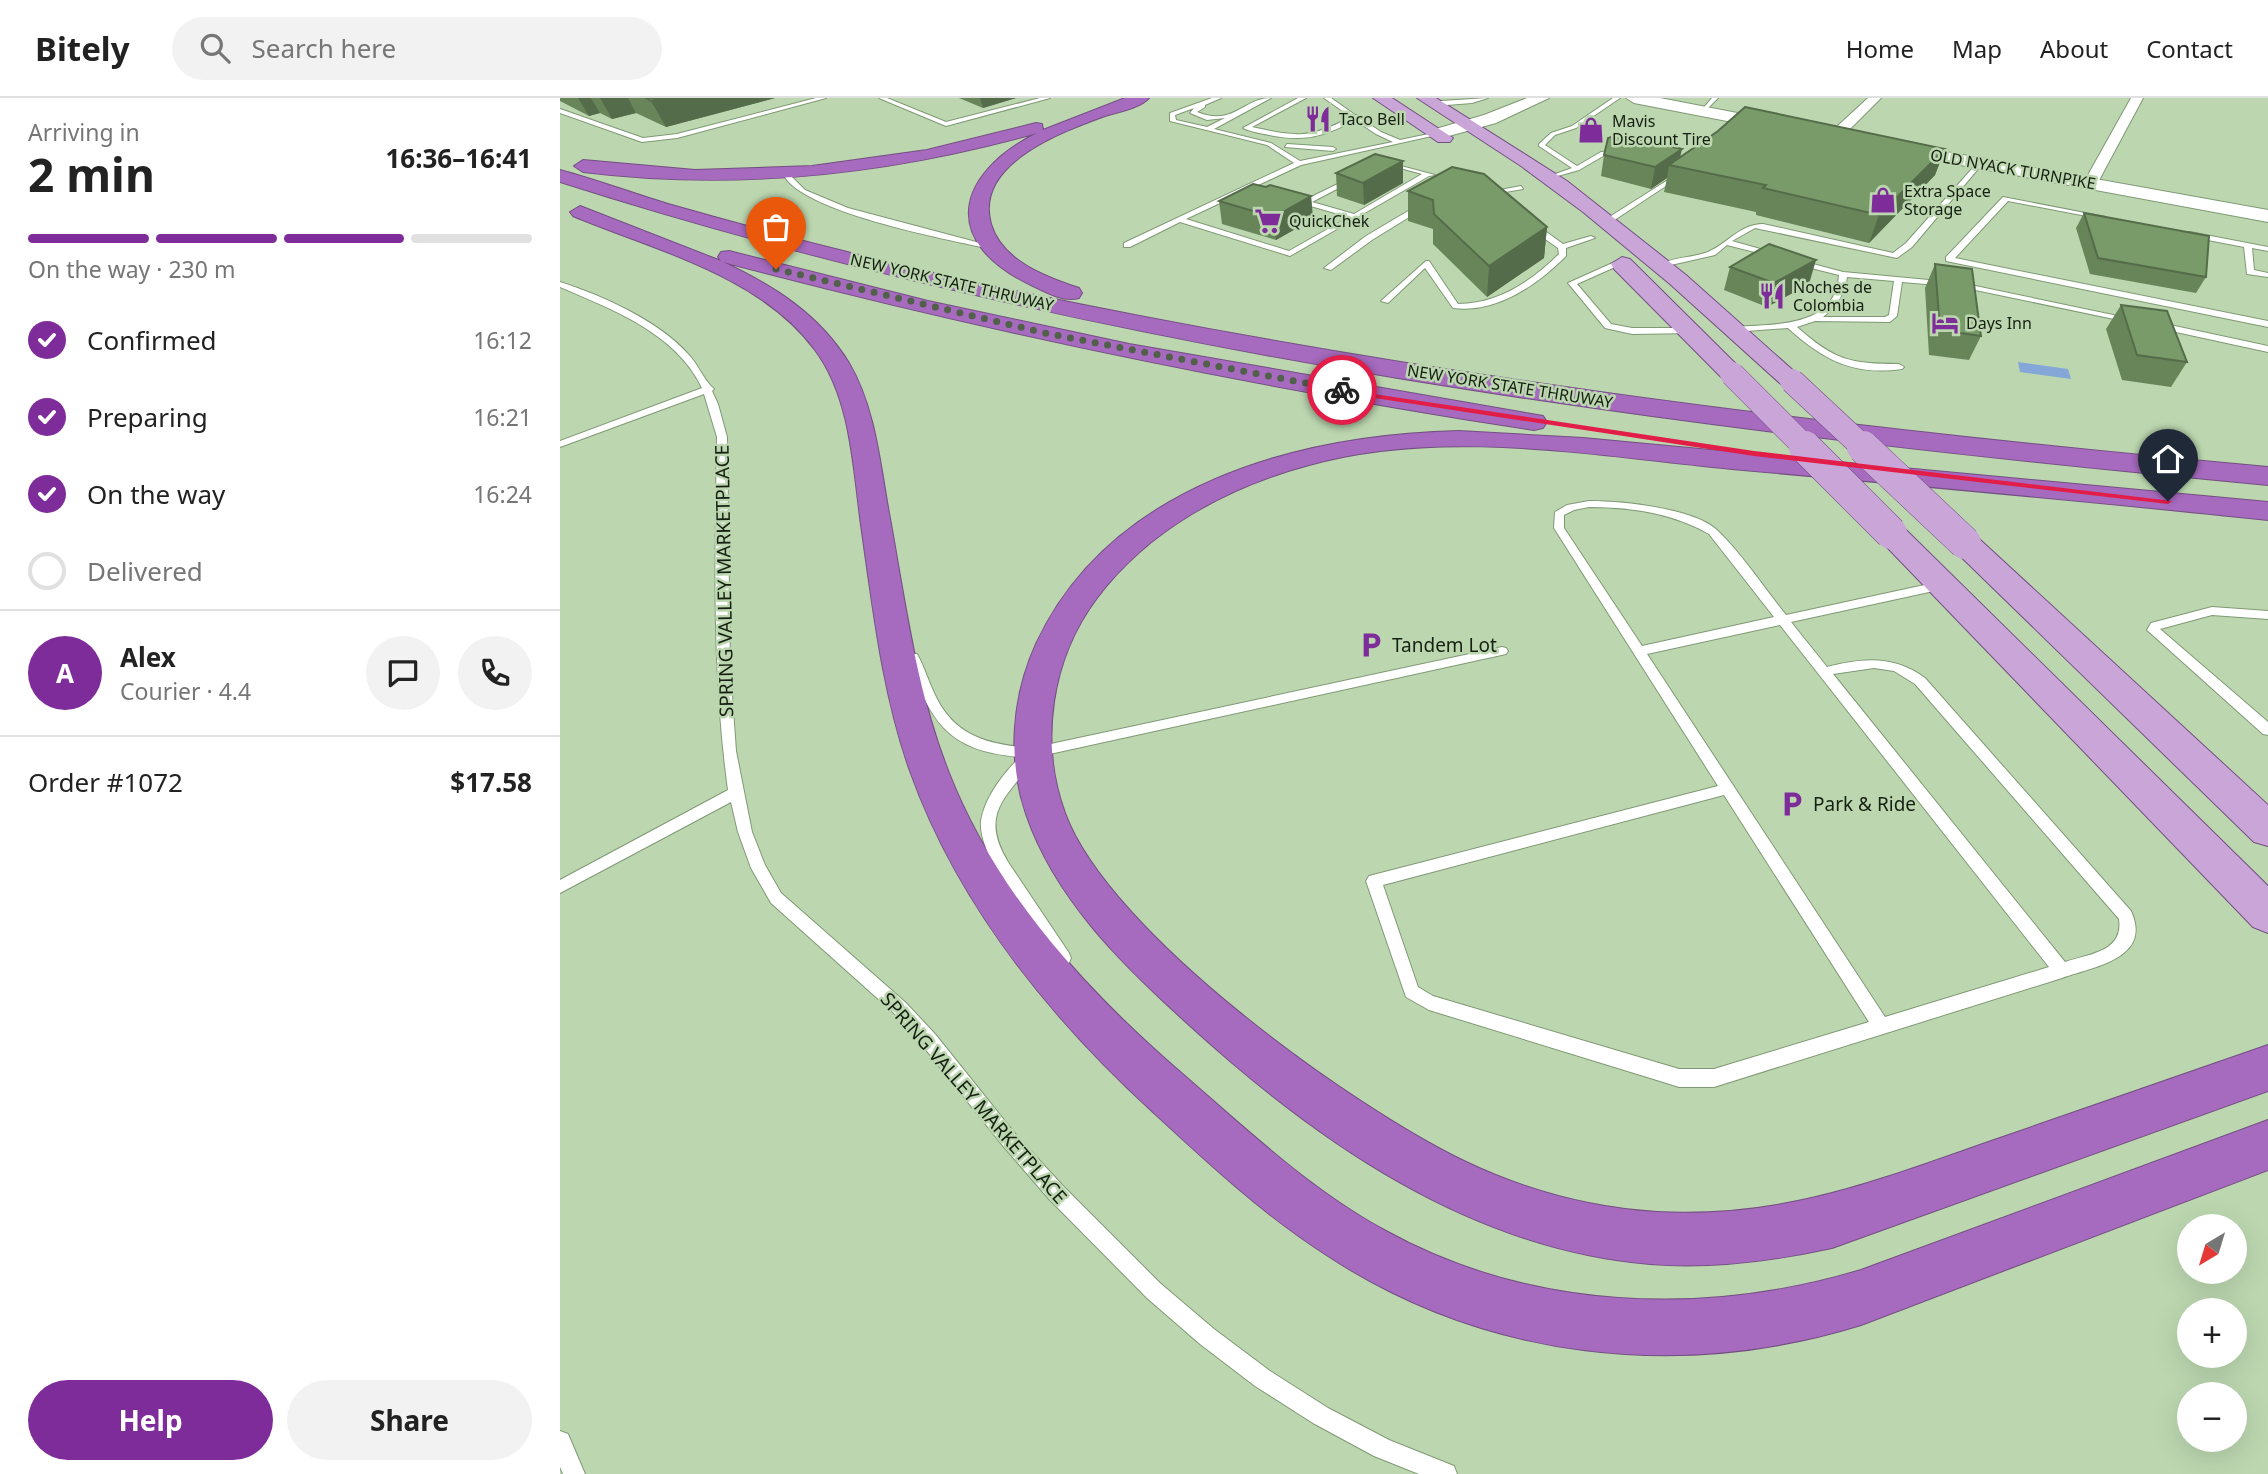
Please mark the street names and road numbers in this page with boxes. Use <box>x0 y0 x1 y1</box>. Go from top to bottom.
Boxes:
street label: OLD NYACK TURNPIKE <box>1929 144 2097 194</box>
street label: NEW YORK STATE THRUWAY <box>848 248 1057 316</box>
street label: NEW YORK STATE THRUWAY <box>1406 359 1615 413</box>
street label: SPRING VALLEY MARKETPLACE <box>709 445 739 717</box>
street label: SPRING VALLEY MARKETPLACE <box>875 987 1073 1209</box>

